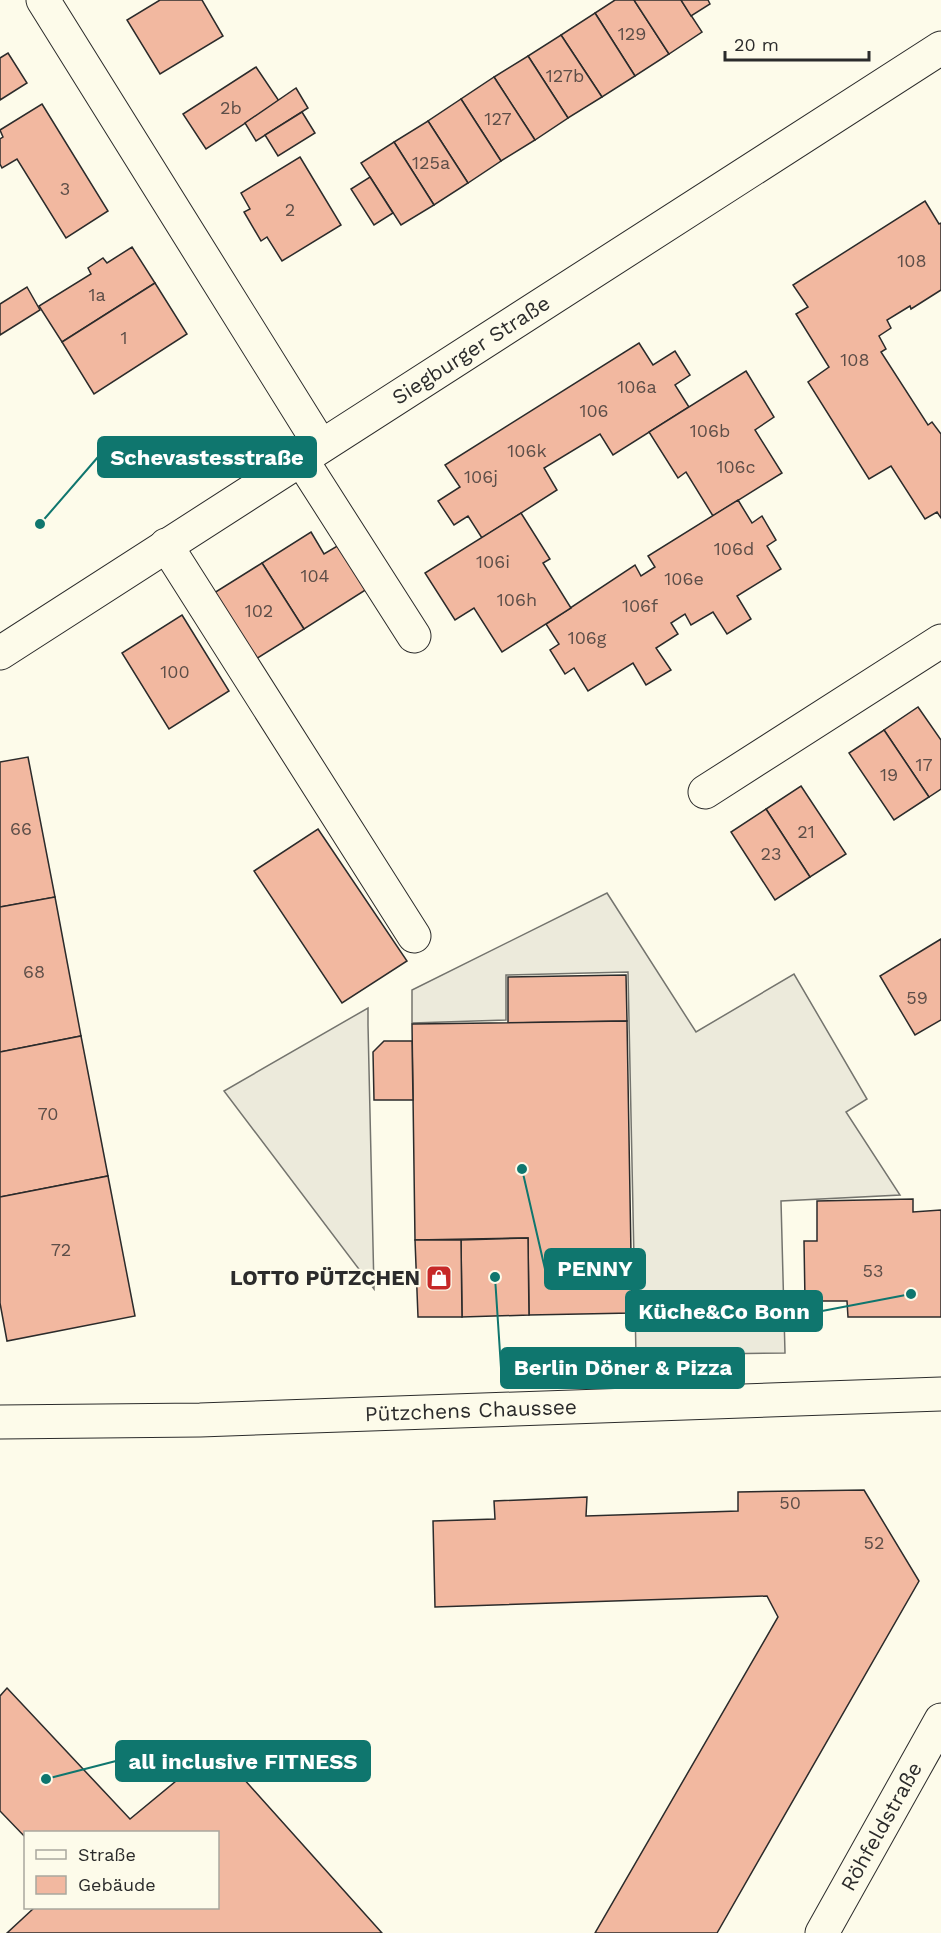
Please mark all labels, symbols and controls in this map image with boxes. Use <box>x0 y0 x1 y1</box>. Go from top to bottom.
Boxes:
house number: 129 <box>618 23 646 44</box>
scale bar <box>725 24 869 62</box>
text: 20 m <box>734 34 779 55</box>
house number: 127b <box>546 65 584 86</box>
house number: 2b <box>220 97 242 118</box>
house number: 127 <box>484 108 512 129</box>
house number: 125a <box>412 152 450 173</box>
house number: 3 <box>60 178 70 199</box>
house number: 2 <box>285 199 295 220</box>
house number: 108 <box>897 250 927 271</box>
house number: 1a <box>88 284 106 305</box>
street label: Siegburger Straße <box>387 290 554 410</box>
house number: 1 <box>120 327 128 348</box>
house number: 108 <box>840 349 870 370</box>
house number: 106a <box>617 376 657 397</box>
house number: 106 <box>579 400 609 421</box>
house number: 106b <box>690 420 730 441</box>
callout: Schevastesstraße <box>98 437 316 477</box>
house number: 106k <box>507 440 547 461</box>
text: Schevastesstraße <box>110 445 304 470</box>
house number: 106c <box>716 456 756 477</box>
house number: 106j <box>464 466 498 487</box>
house number: 106d <box>714 538 754 559</box>
house number: 106i <box>476 551 510 572</box>
house number: 104 <box>300 565 330 586</box>
house number: 106e <box>664 568 704 589</box>
house number: 106h <box>497 589 537 610</box>
house number: 106f <box>622 595 658 616</box>
house number: 102 <box>245 600 273 621</box>
house number: 106g <box>568 627 607 648</box>
house number: 100 <box>160 661 190 682</box>
house number: 17 <box>915 754 933 775</box>
house number: 19 <box>880 764 898 785</box>
house number: 66 <box>10 818 32 839</box>
house number: 21 <box>797 821 815 842</box>
house number: 23 <box>761 843 782 864</box>
house number: 68 <box>23 961 45 982</box>
house number: 59 <box>906 987 928 1008</box>
house number: 70 <box>38 1103 58 1124</box>
house number: 72 <box>51 1239 71 1260</box>
callout: PENNY <box>545 1249 645 1289</box>
text: PENNY <box>557 1256 633 1281</box>
house number: 53 <box>863 1260 883 1281</box>
shop icon: LOTTO PÜTZCHEN <box>424 1263 454 1293</box>
place label: LOTTO PÜTZCHEN <box>230 1265 420 1290</box>
callout: Küche&Co Bonn <box>626 1291 822 1331</box>
text: Küche&Co Bonn <box>638 1299 810 1324</box>
callout: Berlin Döner & Pizza <box>501 1348 744 1388</box>
text: Berlin Döner & Pizza <box>514 1355 733 1380</box>
street label: Pützchens Chaussee <box>364 1394 577 1426</box>
house number: 50 <box>779 1492 801 1513</box>
house number: 52 <box>864 1532 884 1553</box>
callout: all inclusive FITNESS <box>116 1741 370 1781</box>
text: all inclusive FITNESS <box>128 1749 358 1774</box>
street label: Röhfeldstraße <box>835 1757 927 1895</box>
legend <box>24 1831 219 1909</box>
text: Straße <box>78 1844 136 1865</box>
text: Gebäude <box>78 1874 156 1895</box>

